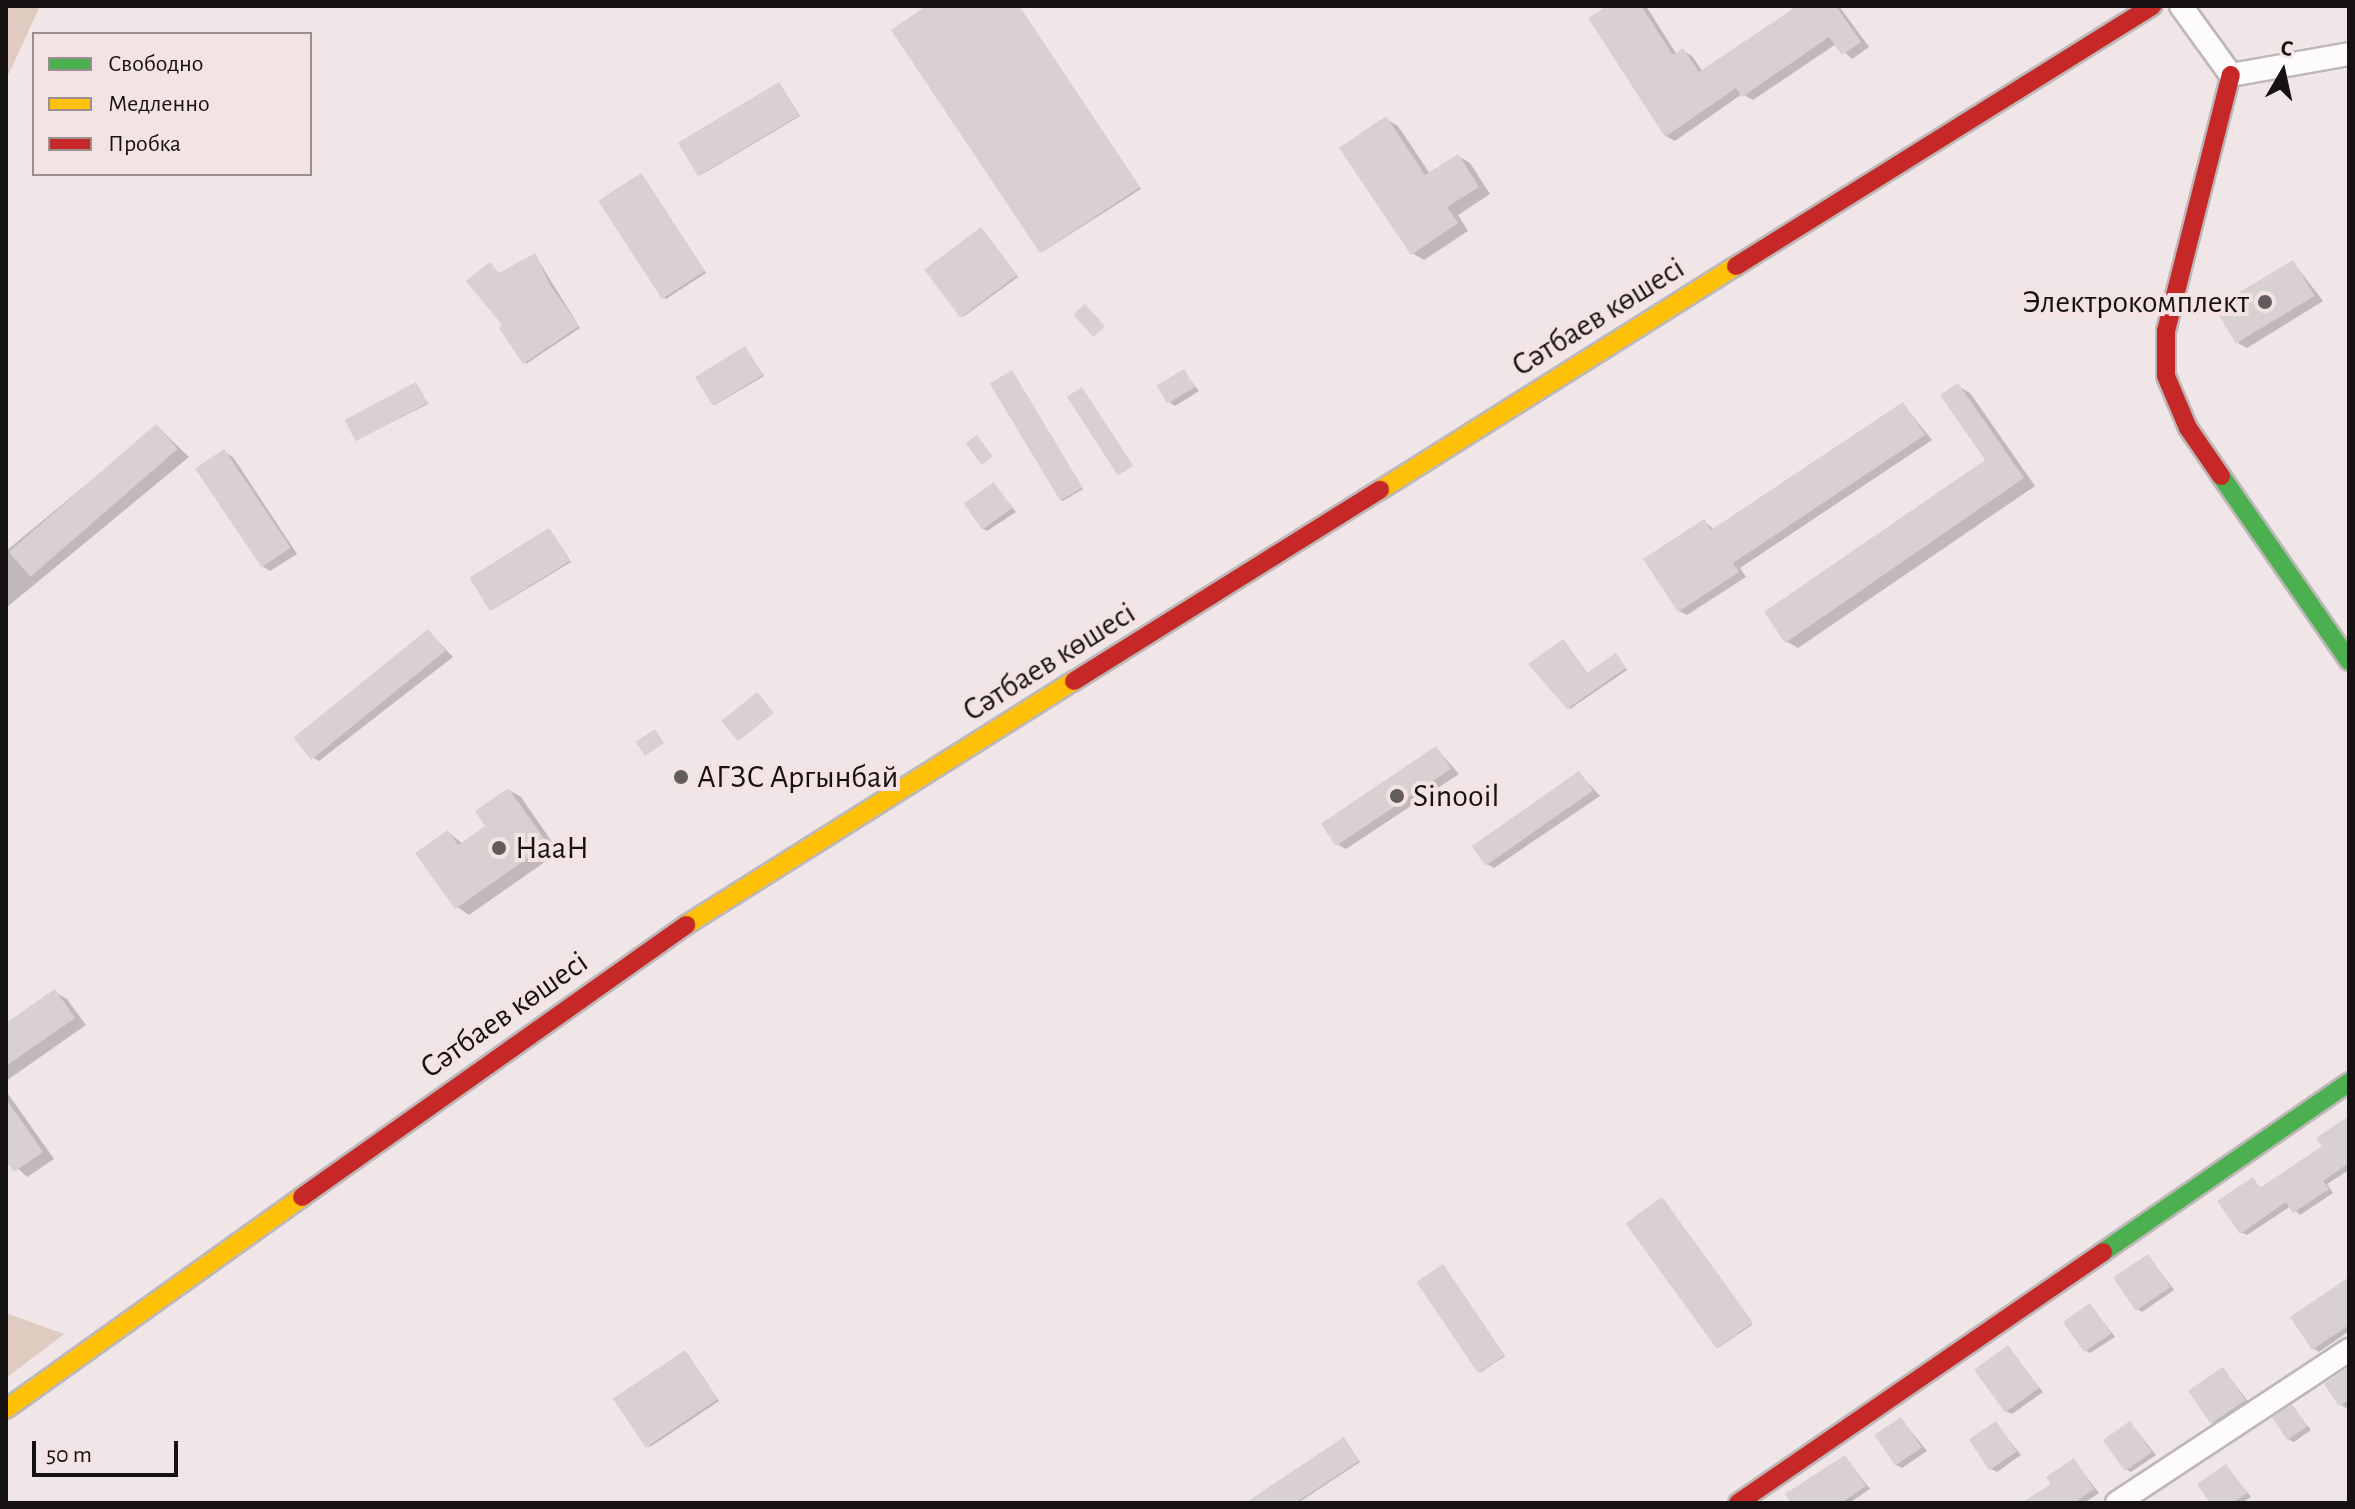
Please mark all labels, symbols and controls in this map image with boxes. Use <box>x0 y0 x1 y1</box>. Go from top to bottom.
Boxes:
legend <box>32 32 312 176</box>
north arrow <box>2243 32 2323 112</box>
text: С <box>2279 36 2294 60</box>
text: Свободно <box>108 52 203 76</box>
text: Медленно <box>108 92 210 116</box>
text: Пробка <box>108 132 181 156</box>
street label: Сәтбаев көшесі <box>1505 249 1691 385</box>
place label: Электрокомплект <box>2022 283 2249 321</box>
marker: Электрокомплект <box>2256 293 2274 311</box>
street label: Сәтбаев көшесі <box>956 594 1142 730</box>
place label: АГЗС Аргынбай <box>697 758 898 796</box>
marker: АГЗС Аргынбай <box>672 768 690 786</box>
place label: Sinooil <box>1413 777 1499 815</box>
marker: Sinooil <box>1388 787 1406 805</box>
place label: НааН <box>515 829 589 867</box>
marker: НааН <box>490 839 508 857</box>
street label: Сәтбаев көшесі <box>413 943 595 1087</box>
scale bar <box>36 1425 182 1475</box>
text: 50 m <box>46 1443 92 1467</box>

